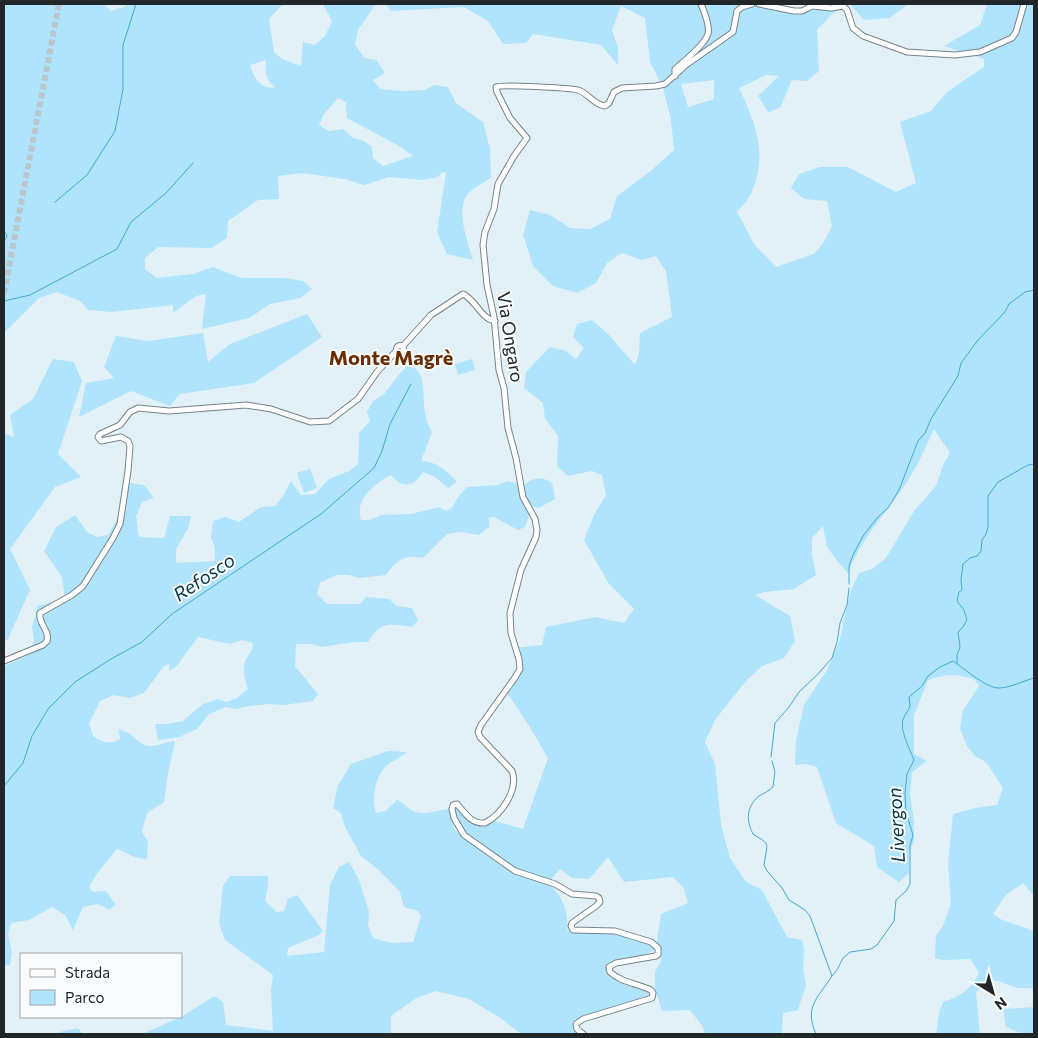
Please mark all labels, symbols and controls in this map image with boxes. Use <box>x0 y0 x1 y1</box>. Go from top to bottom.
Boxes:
street label: Via Ongaro <box>493 290 529 384</box>
district label: Monte Magrè <box>329 345 453 369</box>
water label: Refosco <box>168 548 239 606</box>
water label: Livergon <box>882 787 909 863</box>
legend <box>20 953 182 1018</box>
text: Strada <box>65 963 110 981</box>
north arrow <box>968 968 1018 1018</box>
text: Parco <box>65 988 104 1006</box>
text: N <box>992 994 1010 1014</box>

